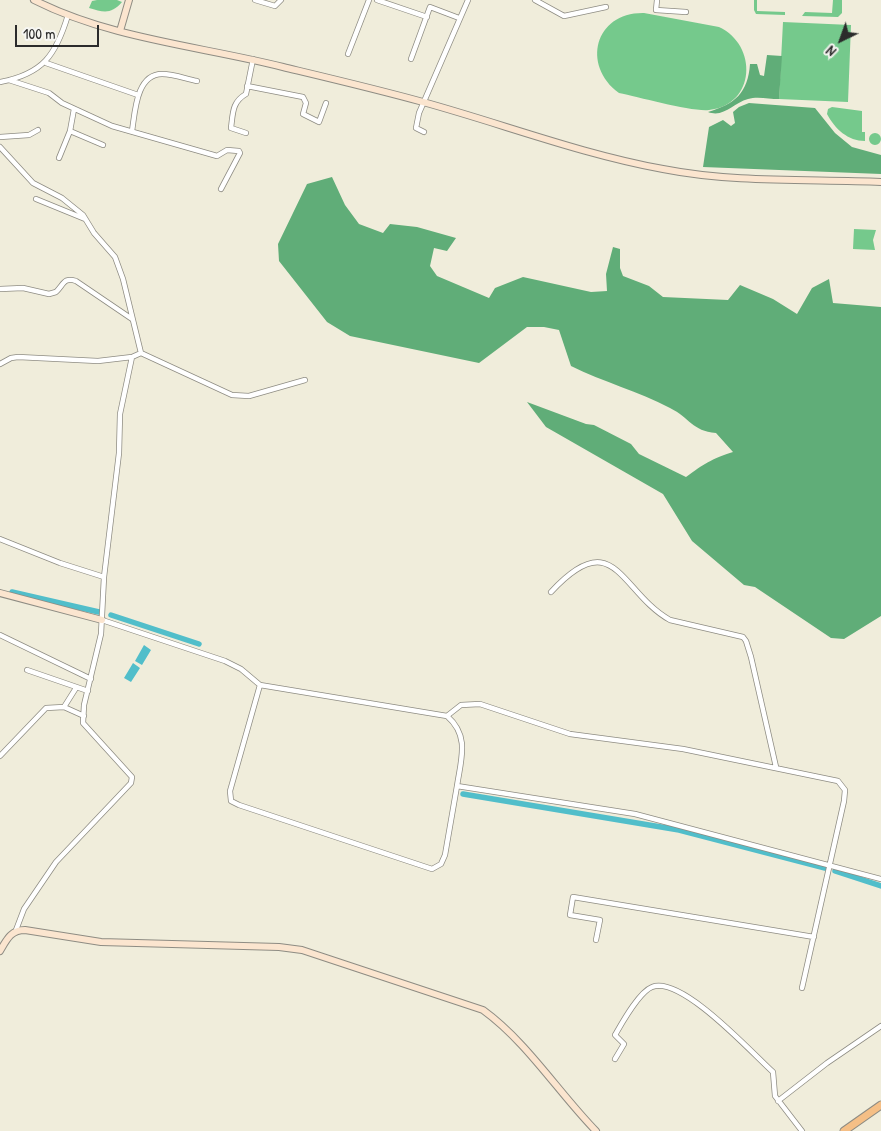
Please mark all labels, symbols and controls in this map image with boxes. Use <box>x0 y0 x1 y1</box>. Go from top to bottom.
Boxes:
scale bar <box>18 15 101 47</box>
north arrow <box>816 15 866 65</box>
text: 100 m <box>23 23 56 44</box>
text: N <box>822 42 840 61</box>

